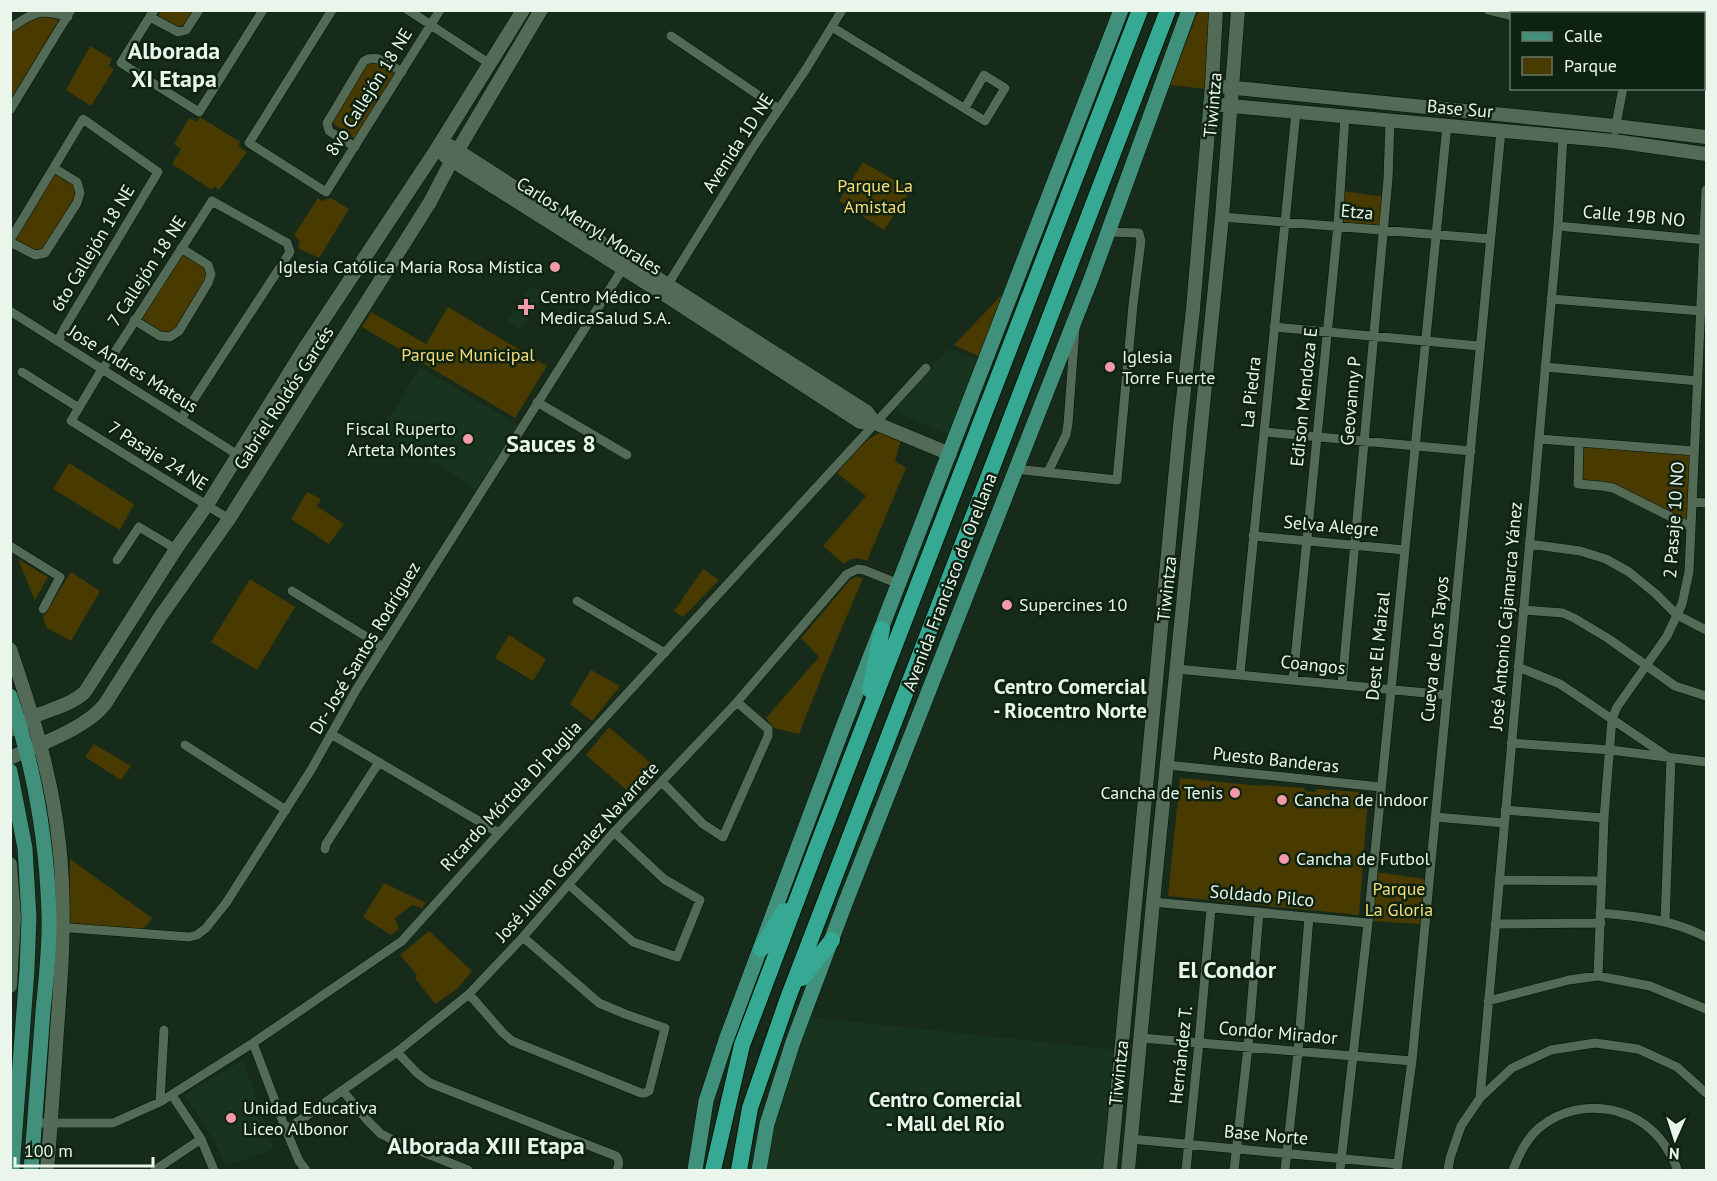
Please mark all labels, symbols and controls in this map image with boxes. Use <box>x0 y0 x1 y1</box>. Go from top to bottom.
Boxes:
legend <box>1510 12 1705 90</box>
street label: 8vo Callejón 18 NE <box>320 23 417 160</box>
text: Calle <box>1564 24 1603 47</box>
district label: Alborada XI Etapa <box>128 35 220 94</box>
text: Parque <box>1564 54 1617 77</box>
street label: Tiwintza <box>1198 71 1227 139</box>
street label: Avenida 1D NE <box>697 89 778 197</box>
street label: Base Sur <box>1426 94 1494 123</box>
street label: Carlos Merryl Morales <box>512 171 666 280</box>
park label: Parque La Amistad <box>837 174 913 218</box>
street label: 6to Callejón 18 NE <box>46 180 140 315</box>
street label: Etza <box>1340 199 1374 224</box>
street label: Calle 19B NO <box>1582 200 1686 231</box>
street label: 7 Callejón 18 NE <box>102 211 191 330</box>
place label: Iglesia Católica María Rosa Mística <box>278 255 543 278</box>
marker: Iglesia Católica María Rosa Mística <box>548 260 562 274</box>
place label: Centro Médico - MedicaSalud S.A. <box>540 285 671 329</box>
marker: Centro Médico - MedicaSalud S.A. <box>517 298 535 316</box>
street label: Jose Andres Mateus <box>63 319 203 418</box>
street label: Gabriel Roldós Garcés <box>229 322 339 474</box>
street label: Edison Mendoza E <box>1285 326 1322 468</box>
park label: Parque Municipal <box>401 343 535 366</box>
place label: Iglesia Torre Fuerte <box>1122 345 1215 389</box>
street label: La Piedra <box>1235 355 1266 429</box>
street label: Geovanny P <box>1335 355 1366 446</box>
marker: Iglesia Torre Fuerte <box>1103 360 1117 374</box>
street label: 7 Pasaje 24 NE <box>104 416 212 495</box>
place label: Fiscal Ruperto Arteta Montes <box>346 417 456 461</box>
district label: Sauces 8 <box>506 428 596 459</box>
marker: Fiscal Ruperto Arteta Montes <box>461 432 475 446</box>
street label: 2 Pasaje 10 NO <box>1658 461 1689 579</box>
street label: Avenida Francisco de Orellana <box>897 469 1002 694</box>
street label: José Antonio Cajamarca Yánez <box>1484 501 1527 732</box>
street label: Selva Alegre <box>1282 510 1380 541</box>
street label: Tiwintza <box>1152 555 1181 623</box>
street label: Dr- José Santos Rodríguez <box>304 557 425 738</box>
street label: Cueva de Los Tayos <box>1415 575 1454 723</box>
street label: Dest El Maizal <box>1360 590 1395 702</box>
place label: Supercines 10 <box>1019 593 1127 616</box>
marker: Supercines 10 <box>1000 598 1014 612</box>
street label: Coangos <box>1280 650 1347 679</box>
district label: Centro Comercial - Riocentro Norte <box>993 673 1147 724</box>
street label: Ricardo Mórtola Di Puglia <box>435 716 586 876</box>
street label: Puesto Banderas <box>1212 741 1340 778</box>
street label: José Julian Gonzalez Navarrete <box>489 757 663 947</box>
place label: Cancha de Tenis <box>1100 781 1223 804</box>
marker: Cancha de Tenis <box>1228 786 1242 800</box>
place label: Cancha de Indoor <box>1294 788 1428 811</box>
marker: Cancha de Indoor <box>1275 793 1289 807</box>
place label: Cancha de Futbol <box>1296 847 1431 870</box>
marker: Cancha de Futbol <box>1277 852 1291 866</box>
park label: Parque La Gloria <box>1365 877 1433 921</box>
street label: Soldado Pilco <box>1209 879 1315 912</box>
district label: El Condor <box>1178 954 1277 985</box>
street label: Hernández T. <box>1164 1005 1197 1105</box>
street label: Condor Mirador <box>1218 1016 1338 1049</box>
street label: Tiwintza <box>1104 1039 1133 1107</box>
district label: Centro Comercial - Mall del Río <box>869 1086 1022 1137</box>
place label: Unidad Educativa Liceo Albonor <box>243 1096 377 1140</box>
north arrow <box>1645 1109 1705 1169</box>
marker: Unidad Educativa Liceo Albonor <box>224 1111 238 1125</box>
street label: Base Norte <box>1223 1119 1309 1150</box>
scale bar <box>15 1130 153 1168</box>
district label: Alborada XIII Etapa <box>387 1130 585 1161</box>
text: 100 m <box>24 1139 73 1162</box>
text: N <box>1668 1144 1680 1164</box>

